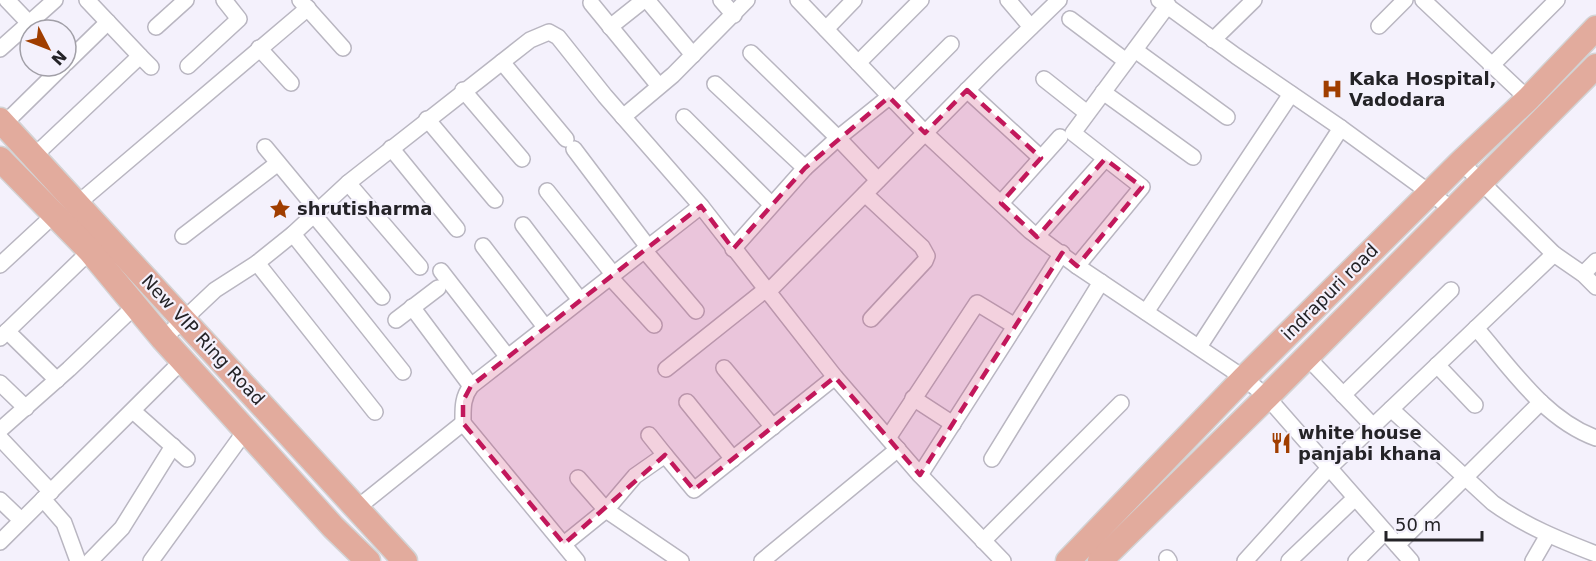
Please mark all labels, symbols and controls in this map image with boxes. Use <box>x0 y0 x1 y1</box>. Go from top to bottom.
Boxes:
north arrow <box>18 18 78 78</box>
text: N <box>47 46 70 69</box>
place label: Kaka Hospital, Vadodara <box>1349 68 1496 110</box>
hospital icon: Kaka Hospital, Vadodara <box>1320 77 1344 101</box>
place icon: shrutisharma <box>268 197 292 221</box>
place label: shrutisharma <box>297 198 432 219</box>
street label: indrapuri road <box>1277 239 1382 344</box>
street label: New VIP Ring Road <box>138 270 269 409</box>
place label: white house panjabi khana <box>1298 422 1441 464</box>
restaurant icon: white house panjabi khana <box>1269 431 1293 455</box>
scale bar <box>1386 504 1482 542</box>
text: 50 m <box>1395 514 1441 535</box>

